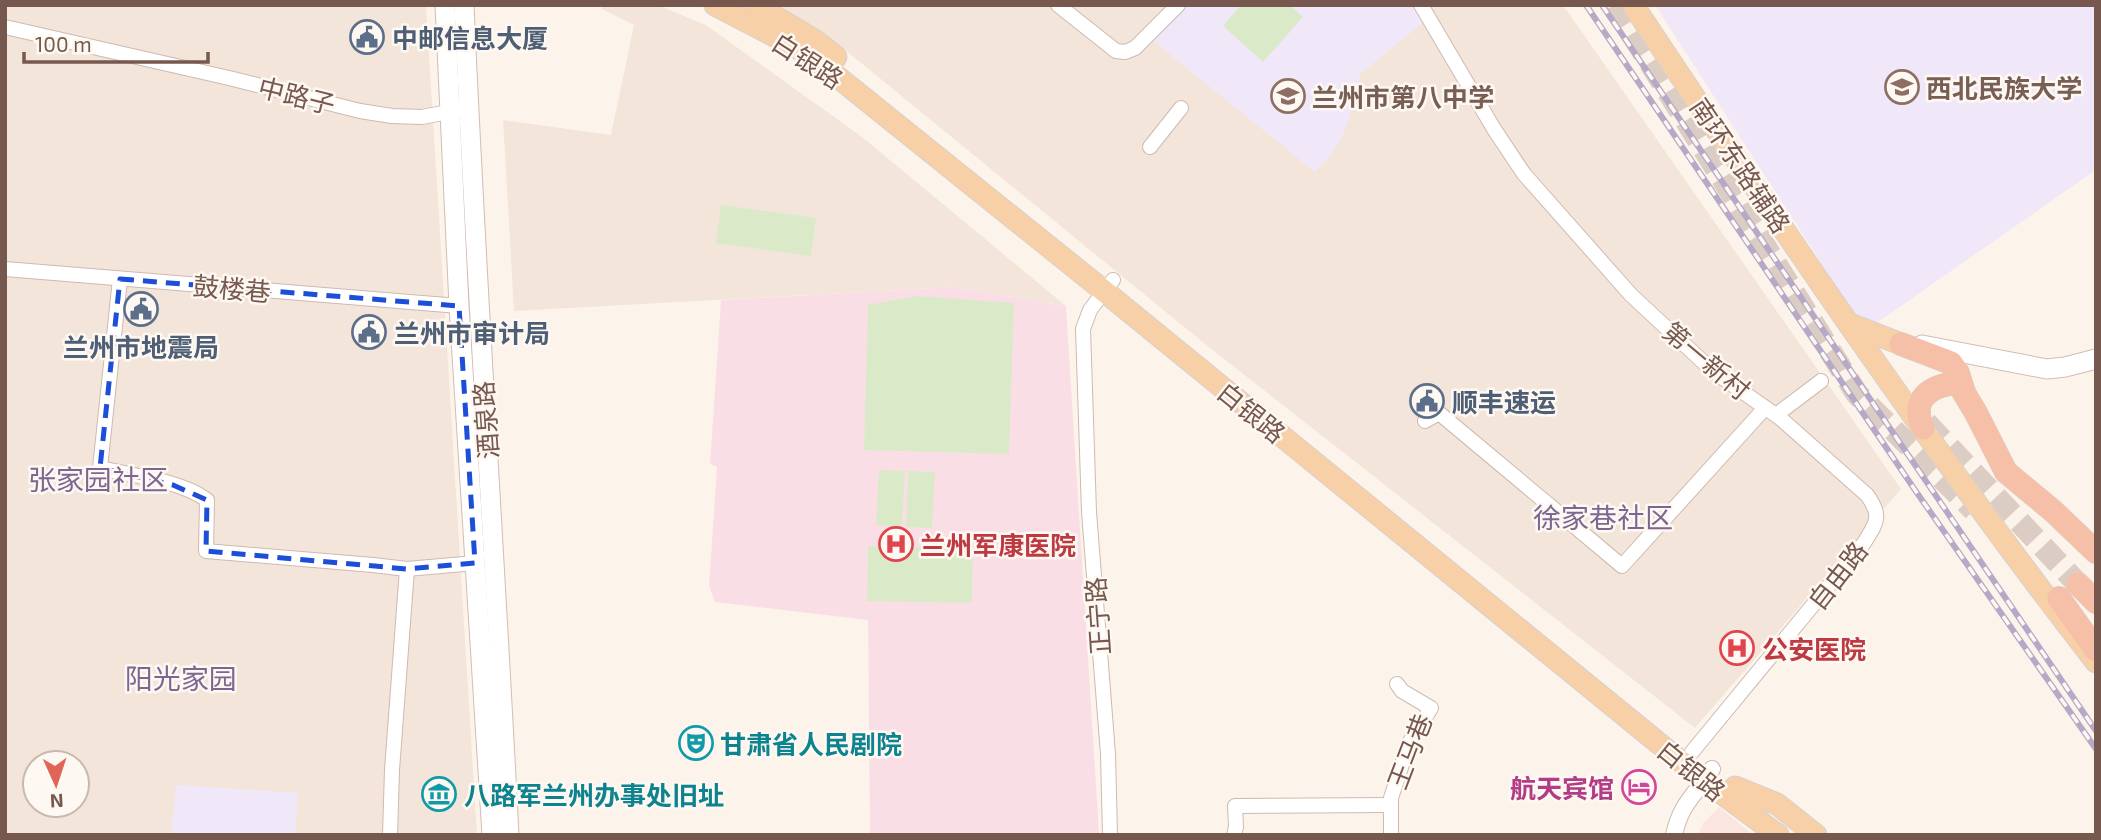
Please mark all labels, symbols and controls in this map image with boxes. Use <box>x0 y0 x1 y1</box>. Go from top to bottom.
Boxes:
public building icon: 中邮信息大厦 <box>348 18 386 56</box>
scale bar <box>24 21 208 65</box>
place label: 中邮信息大厦 <box>392 22 548 53</box>
street label: 白银路 <box>767 26 849 94</box>
text: 100 m <box>35 31 92 56</box>
school or university icon: 西北民族大学 <box>1883 68 1921 106</box>
street label: 中路子 <box>255 71 339 119</box>
place label: 西北民族大学 <box>1926 72 2082 103</box>
school or university icon: 兰州市第八中学 <box>1269 77 1307 115</box>
place label: 兰州市第八中学 <box>1312 81 1494 112</box>
street label: 南环东路辅路 <box>1685 92 1797 238</box>
street label: 鼓楼巷 <box>192 269 272 307</box>
public building icon: 兰州市地震局 <box>122 290 160 328</box>
public building icon: 兰州市审计局 <box>350 313 388 351</box>
street label: 第一新村 <box>1657 315 1757 405</box>
place label: 兰州市审计局 <box>394 317 550 348</box>
place label: 兰州市地震局 <box>63 331 219 362</box>
street label: 白银路 <box>1212 375 1292 449</box>
street label: 酒泉路 <box>467 380 503 460</box>
public building icon: 顺丰速运 <box>1408 382 1446 420</box>
place label: 顺丰速运 <box>1452 386 1556 417</box>
district label: 张家园社区 <box>28 462 168 496</box>
district label: 徐家巷社区 <box>1533 500 1673 534</box>
hospital icon: 兰州军康医院 <box>877 525 915 563</box>
place label: 兰州军康医院 <box>920 529 1076 560</box>
street label: 自由路 <box>1801 535 1873 615</box>
street label: 正宁路 <box>1079 576 1115 656</box>
hospital icon: 公安医院 <box>1718 629 1756 667</box>
place label: 公安医院 <box>1762 633 1866 664</box>
district label: 阳光家园 <box>125 661 237 695</box>
street label: 王马巷 <box>1381 709 1437 793</box>
theatre icon: 甘肃省人民剧院 <box>677 724 715 762</box>
place label: 甘肃省人民剧院 <box>720 728 902 759</box>
street label: 白银路 <box>1652 733 1732 807</box>
north arrow <box>21 749 91 819</box>
hotel icon: 航天宾馆 <box>1620 768 1658 806</box>
place label: 航天宾馆 <box>1510 772 1614 803</box>
museum icon: 八路军兰州办事处旧址 <box>420 775 458 813</box>
place label: 八路军兰州办事处旧址 <box>464 779 724 810</box>
text: N <box>49 790 64 813</box>

